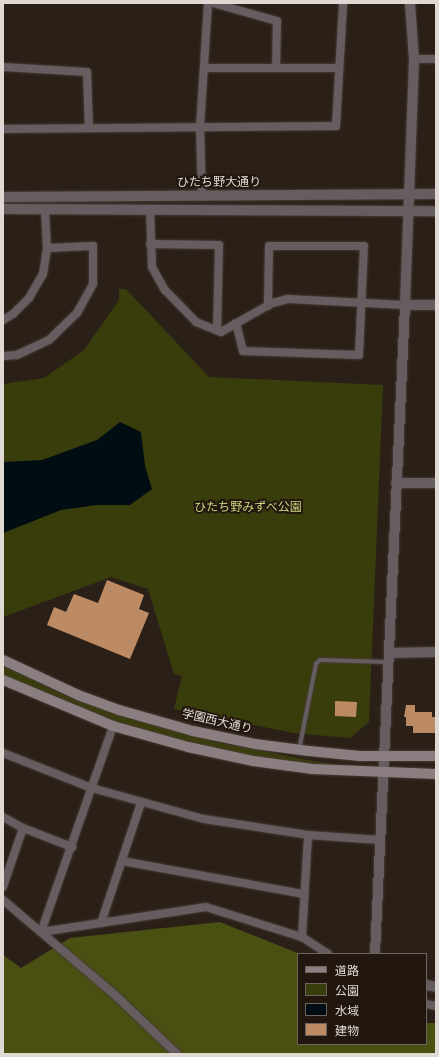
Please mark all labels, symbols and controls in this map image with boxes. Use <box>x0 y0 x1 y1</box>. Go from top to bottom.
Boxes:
street label: ひたち野大通り <box>177 176 261 190</box>
park label: ひたち野みずべ公園 <box>194 501 302 515</box>
street label: 学園西大通り <box>180 707 254 737</box>
legend <box>297 953 427 1045</box>
text: 道路 <box>335 964 359 978</box>
text: 公園 <box>335 984 359 998</box>
text: 水域 <box>335 1004 359 1018</box>
text: 建物 <box>335 1024 359 1038</box>

